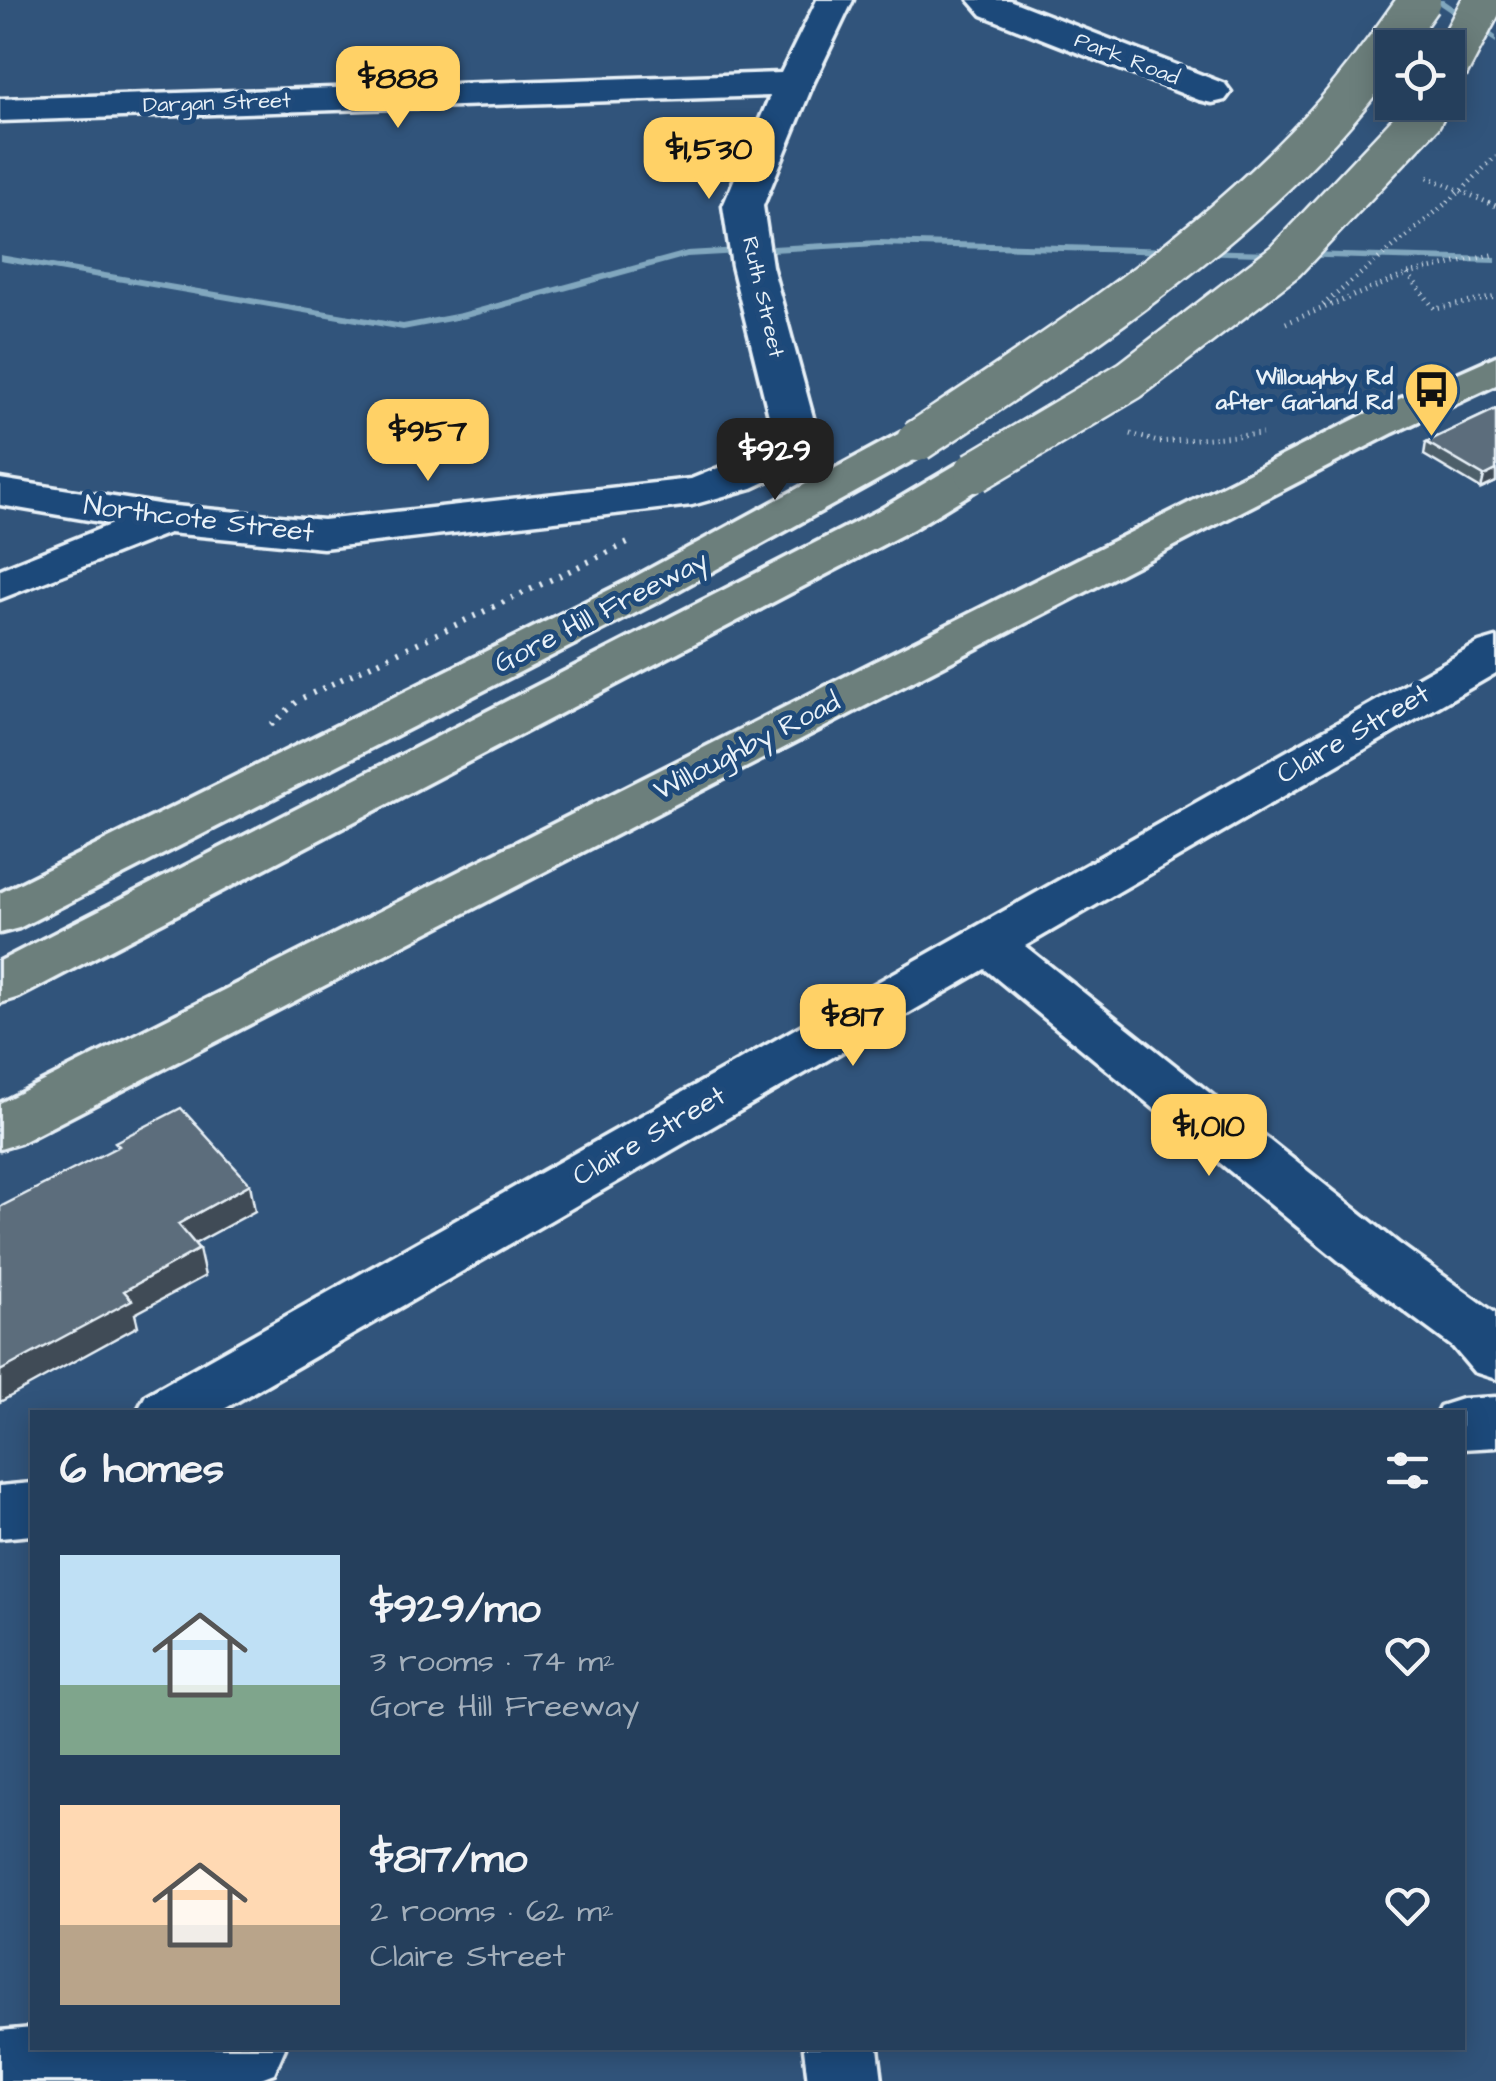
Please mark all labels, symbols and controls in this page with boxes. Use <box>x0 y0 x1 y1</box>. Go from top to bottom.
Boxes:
street label: Park Road <box>1070 25 1184 93</box>
map controls <box>1375 30 1465 120</box>
button: locate <box>1375 30 1465 120</box>
pin: $888 <box>339 46 457 131</box>
text: $888 <box>358 56 438 101</box>
street label: Dargan Street <box>143 85 292 122</box>
pin: $1,530 <box>628 117 790 202</box>
text: $1,530 <box>666 127 752 172</box>
street label: Ruth Street <box>734 233 792 361</box>
bus stop icon: Willoughby Rd after Garland Rd <box>1402 360 1462 439</box>
place label: Willoughby Rd after Garland Rd <box>1215 362 1394 418</box>
pin: $957 <box>369 399 487 484</box>
text: $957 <box>389 409 467 454</box>
pin: $929 <box>716 418 834 503</box>
text: $929 <box>739 428 811 473</box>
street label: Northcote Street <box>82 486 317 553</box>
street label: Gore Hill Freeway <box>487 541 716 685</box>
street label: Claire Street <box>1269 674 1437 794</box>
street label: Willoughby Road <box>647 682 848 812</box>
pin: $817 <box>794 984 912 1069</box>
text: $817 <box>822 994 884 1039</box>
street label: Claire Street <box>565 1076 733 1196</box>
pin: $1,010 <box>1128 1094 1290 1179</box>
text: $1,010 <box>1173 1104 1245 1149</box>
text: 6 homes <box>60 1441 224 1499</box>
icon: filters <box>1380 1443 1435 1498</box>
text: $929/mo <box>370 1581 541 1639</box>
icon: home <box>140 1595 260 1715</box>
icon: heart <box>1380 1628 1435 1683</box>
text: 3 rooms · 74 m² <box>370 1639 615 1684</box>
text: Gore Hill Freeway <box>370 1684 639 1729</box>
text: $817/mo <box>370 1831 527 1889</box>
icon: home <box>140 1845 260 1965</box>
icon: heart <box>1380 1878 1435 1933</box>
text: 2 rooms · 62 m² <box>370 1889 614 1934</box>
text: Claire Street <box>370 1934 565 1979</box>

